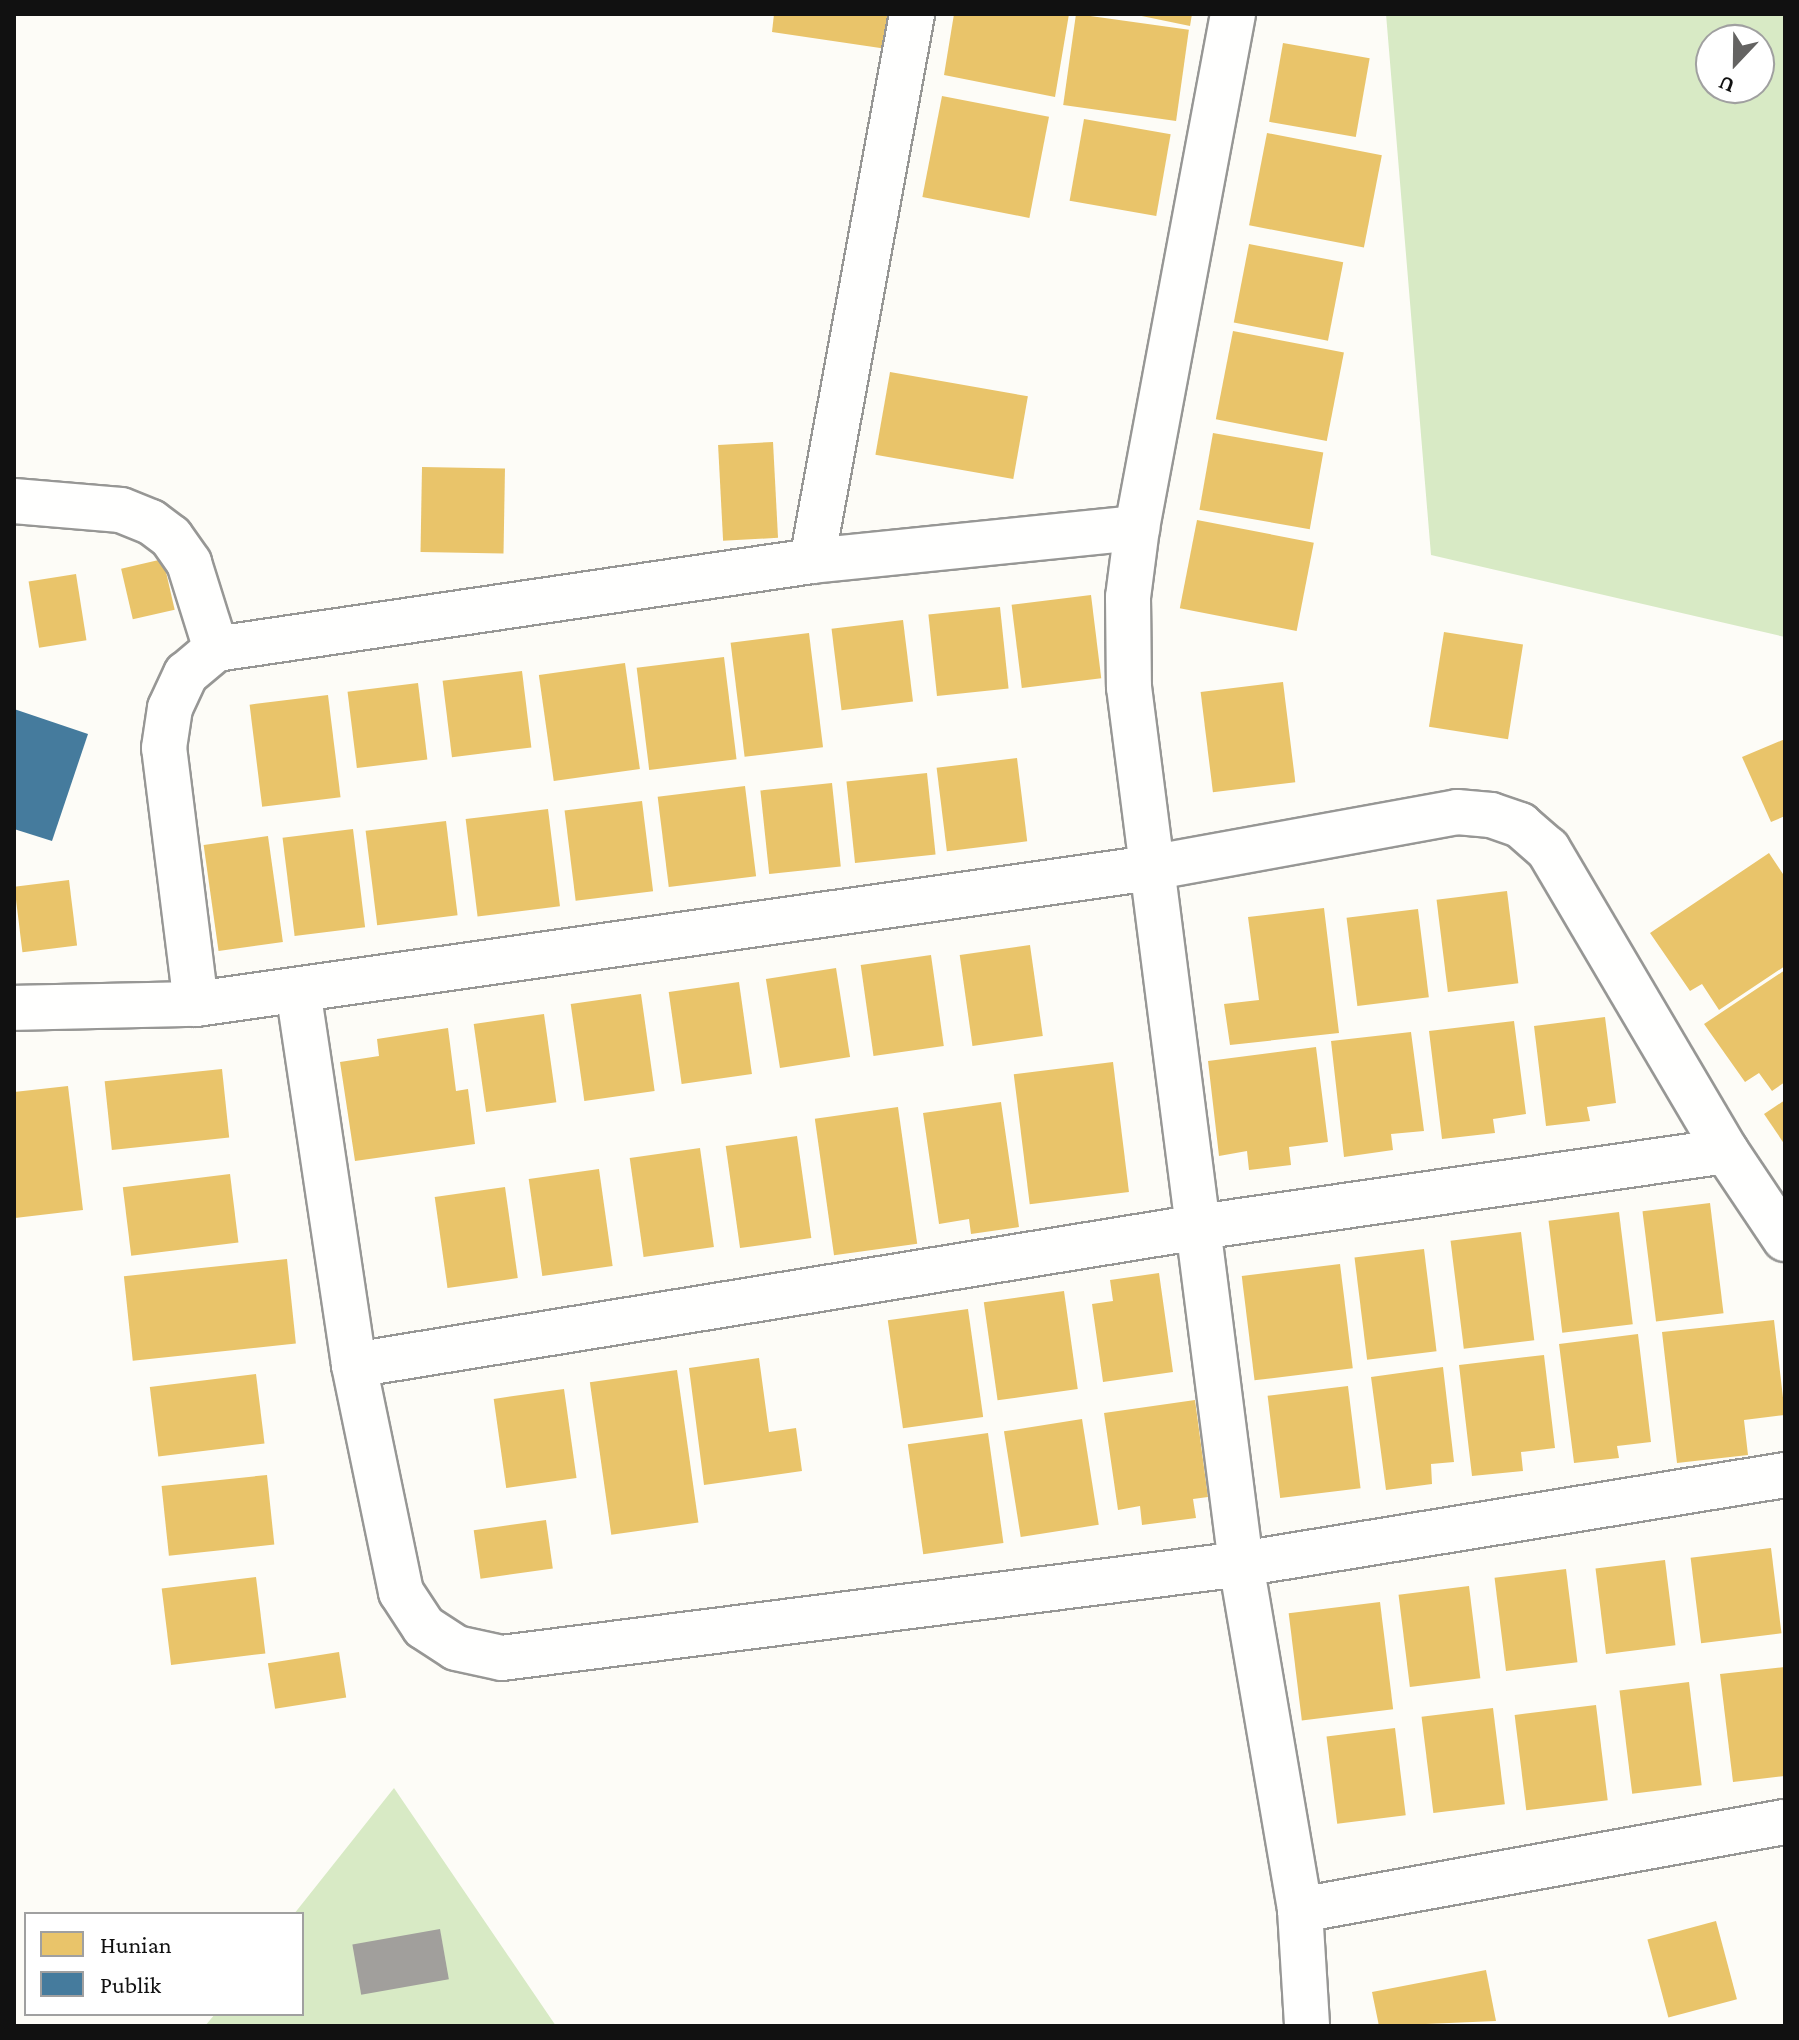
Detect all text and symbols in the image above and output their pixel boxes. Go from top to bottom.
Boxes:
north arrow [1695,24,1775,104]
text: U [1715,70,1738,99]
legend [24,1912,304,2016]
text: Hunian [100,1931,172,1958]
text: Publik [100,1971,161,1998]

